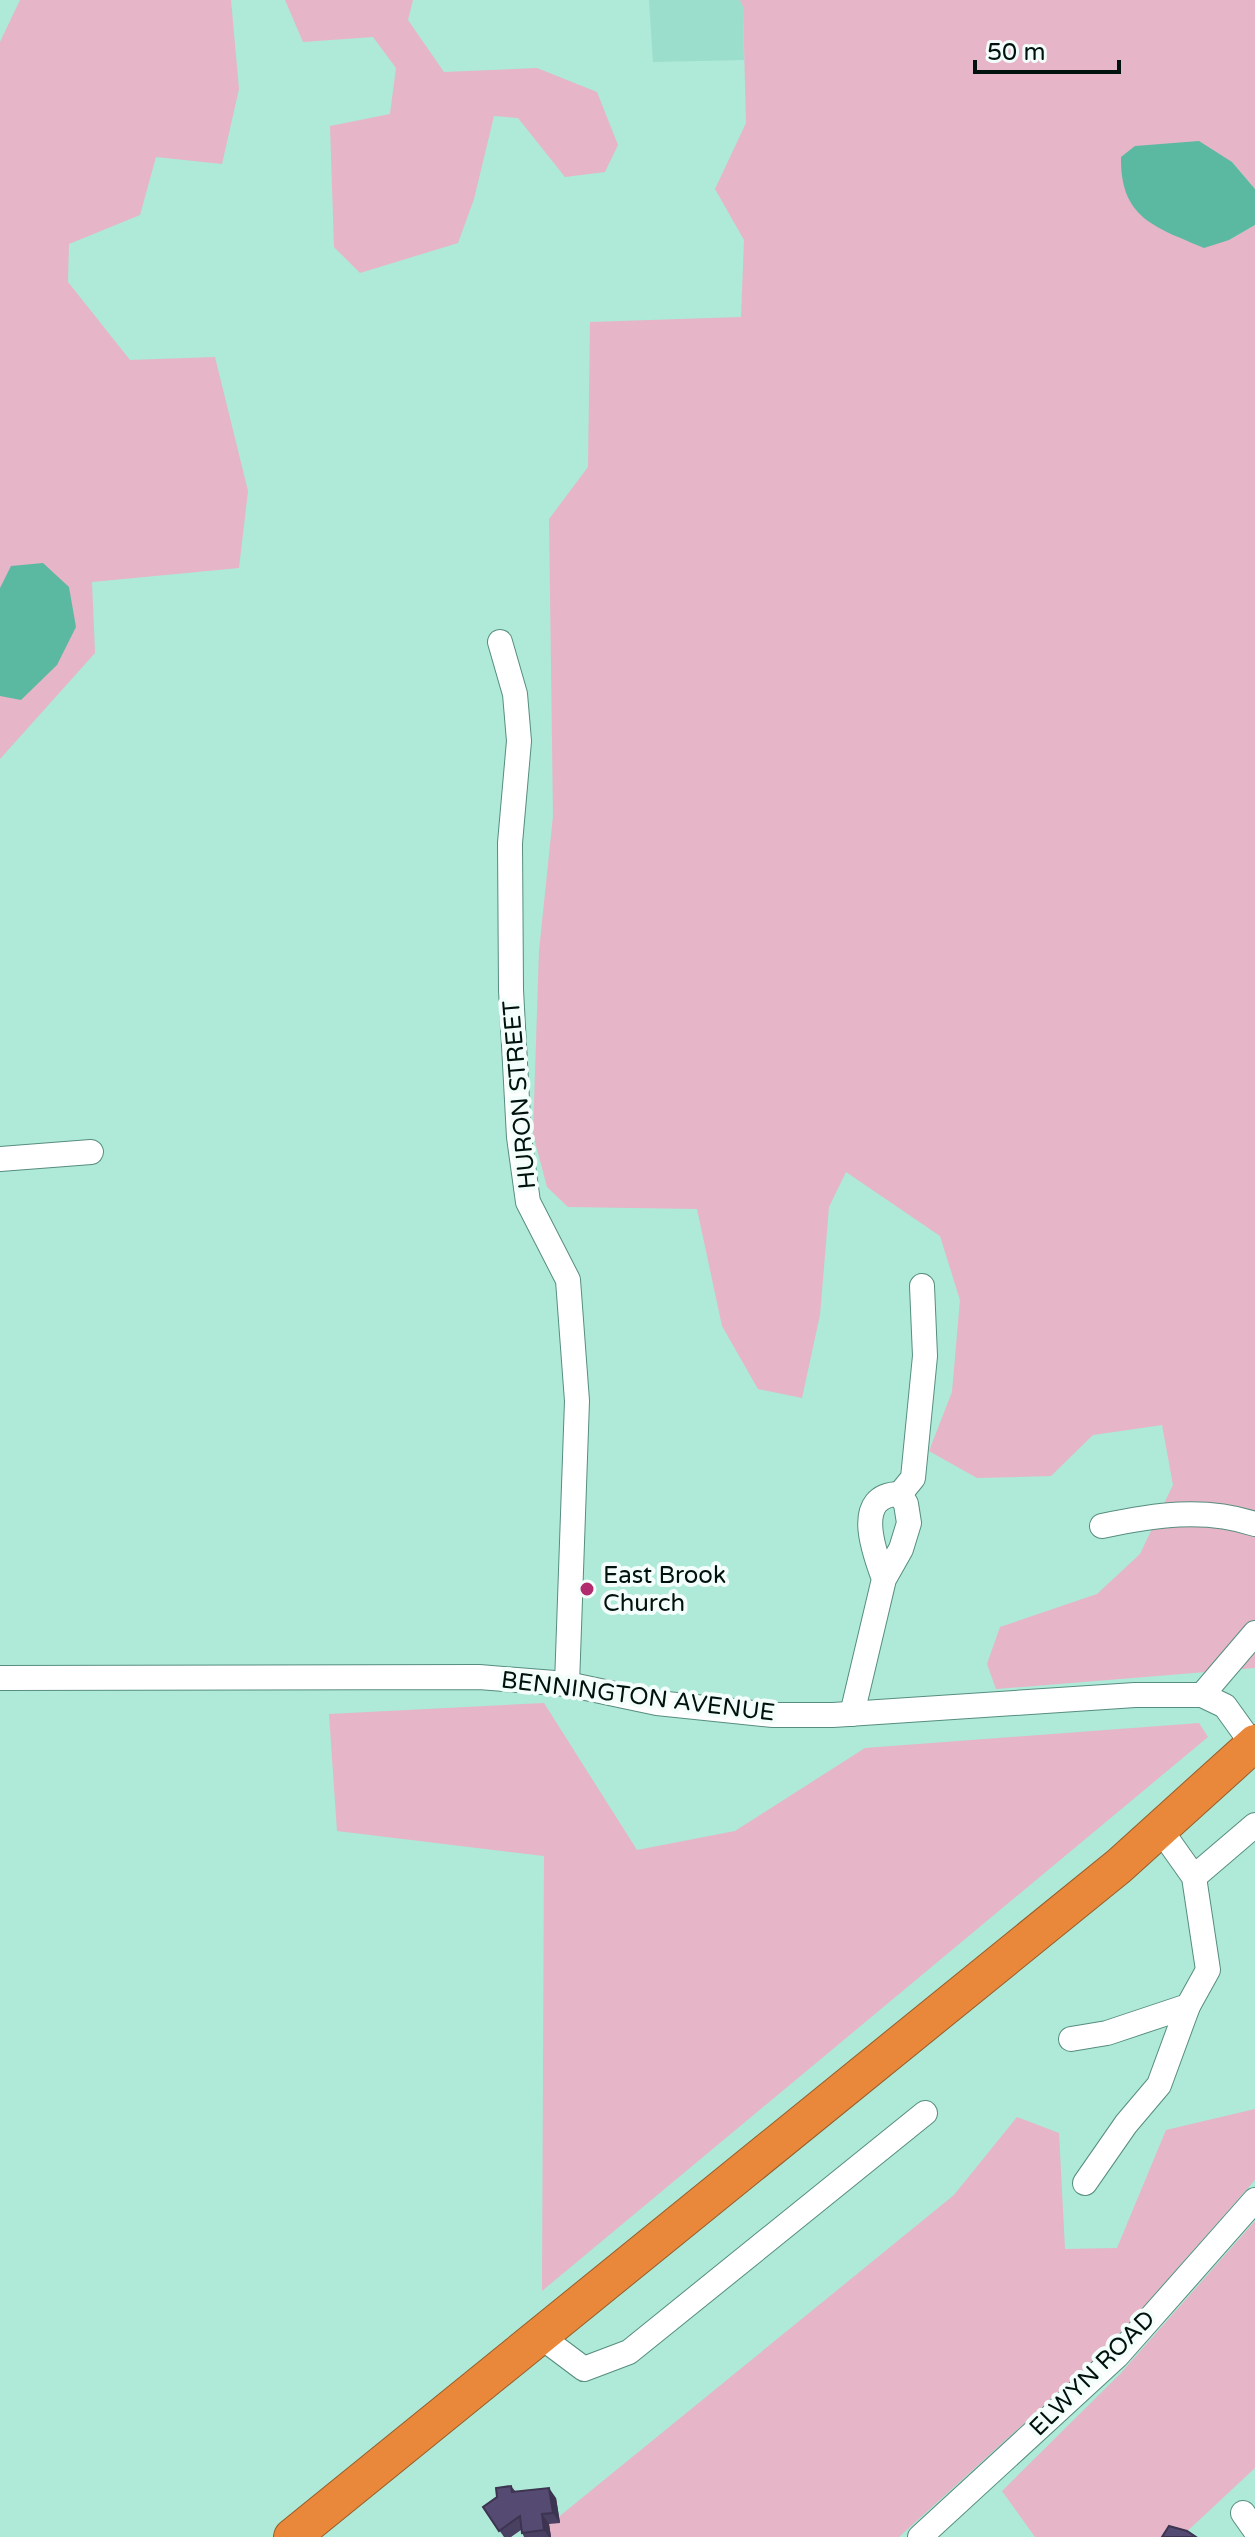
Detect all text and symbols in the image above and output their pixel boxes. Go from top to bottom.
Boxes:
scale bar [975,24,1119,74]
text: 50 m [987,38,1045,67]
street label: HURON STREET [497,999,542,1190]
place label: East Brook Church [603,1561,726,1618]
marker: East Brook Church [578,1580,596,1598]
street label: BENNINGTON AVENUE [499,1665,776,1728]
street label: ELWYN ROAD [1024,2305,1161,2442]

